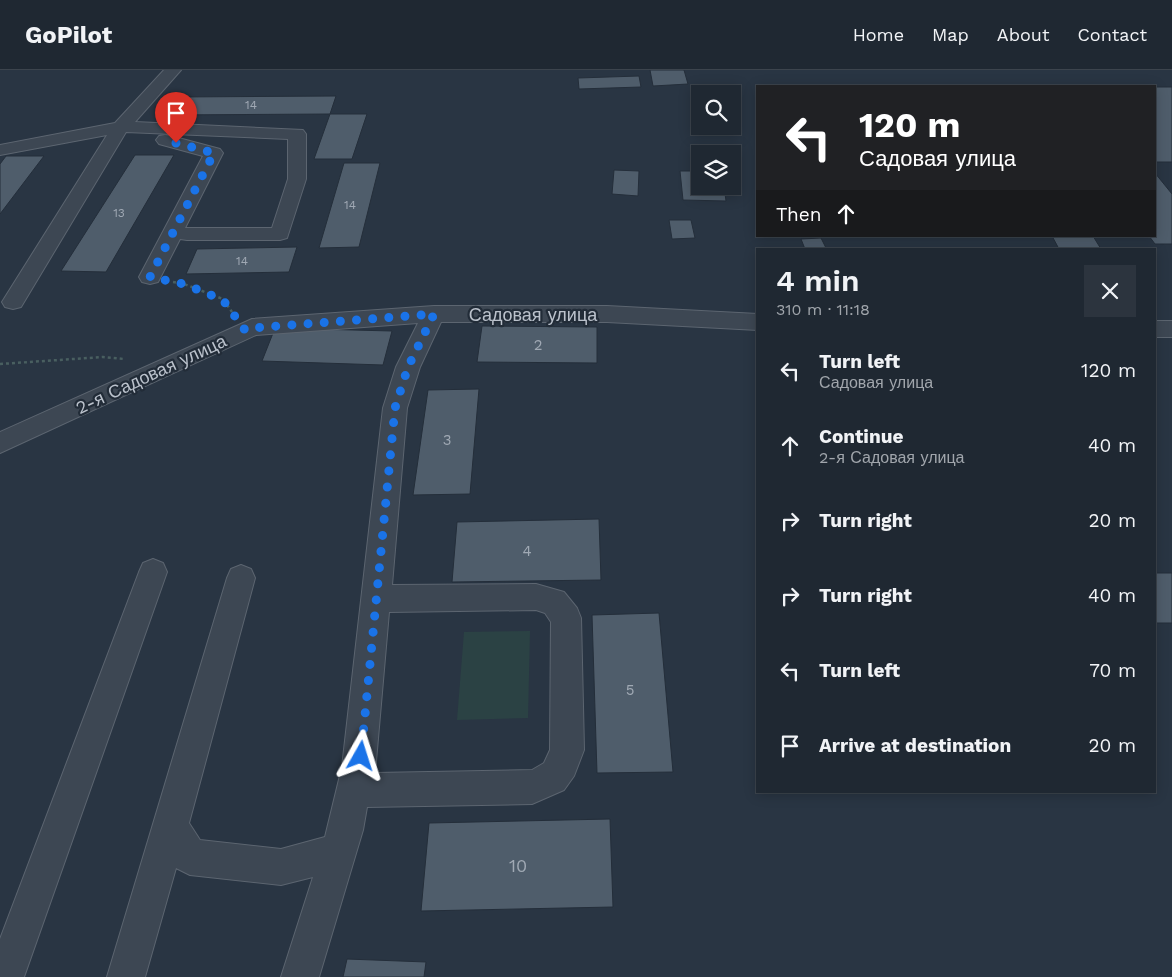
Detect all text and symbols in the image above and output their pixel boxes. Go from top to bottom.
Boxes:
text: GoPilot [25,21,112,49]
text: Home [853,24,904,45]
text: Map [932,24,969,45]
text: About [997,24,1049,45]
text: Contact [1077,24,1147,45]
map controls [691,85,741,195]
button: search [691,85,741,135]
pin [155,92,197,143]
house number: 14 [245,98,257,112]
icon: arrive [162,99,190,127]
text: 120 m [859,104,960,146]
icon: left [776,105,841,170]
button: layers [691,145,741,195]
text: Садовая улица [859,146,1016,171]
house number: 14 [344,198,356,212]
icon: ahead [832,200,860,228]
text: Then [776,203,822,226]
house number: 13 [113,206,125,220]
house number: 14 [236,254,248,268]
text: 4 min [776,263,860,298]
button: close [1084,265,1136,317]
text: 310 m · 11:18 [776,300,870,319]
street label: Садовая улица [469,304,598,325]
street label: 2-я Садовая улица [72,329,230,418]
house number: 2 [534,336,542,354]
text: Turn left [819,350,900,373]
icon: left [776,357,804,385]
text: 120 m [1081,359,1136,382]
text: Садовая улица [819,373,933,392]
text: Continue [819,425,903,448]
house number: 3 [443,431,451,449]
icon: ahead [776,432,804,460]
text: 40 m [1088,434,1136,457]
text: 2-я Садовая улица [819,448,964,467]
icon: right [776,507,804,535]
text: Turn right [819,509,912,532]
text: 20 m [1089,509,1136,532]
house number: 4 [522,542,532,560]
icon: right [776,582,804,610]
text: Turn right [819,584,912,607]
text: 40 m [1088,584,1136,607]
icon: left [776,657,804,685]
text: Turn left [819,659,900,682]
text: 70 m [1089,659,1136,682]
house number: 5 [626,681,634,699]
position arrow [334,729,386,781]
icon: arrive [776,732,804,760]
text: Arrive at destination [819,734,1011,757]
text: 20 m [1089,734,1136,757]
house number: 10 [509,855,527,876]

